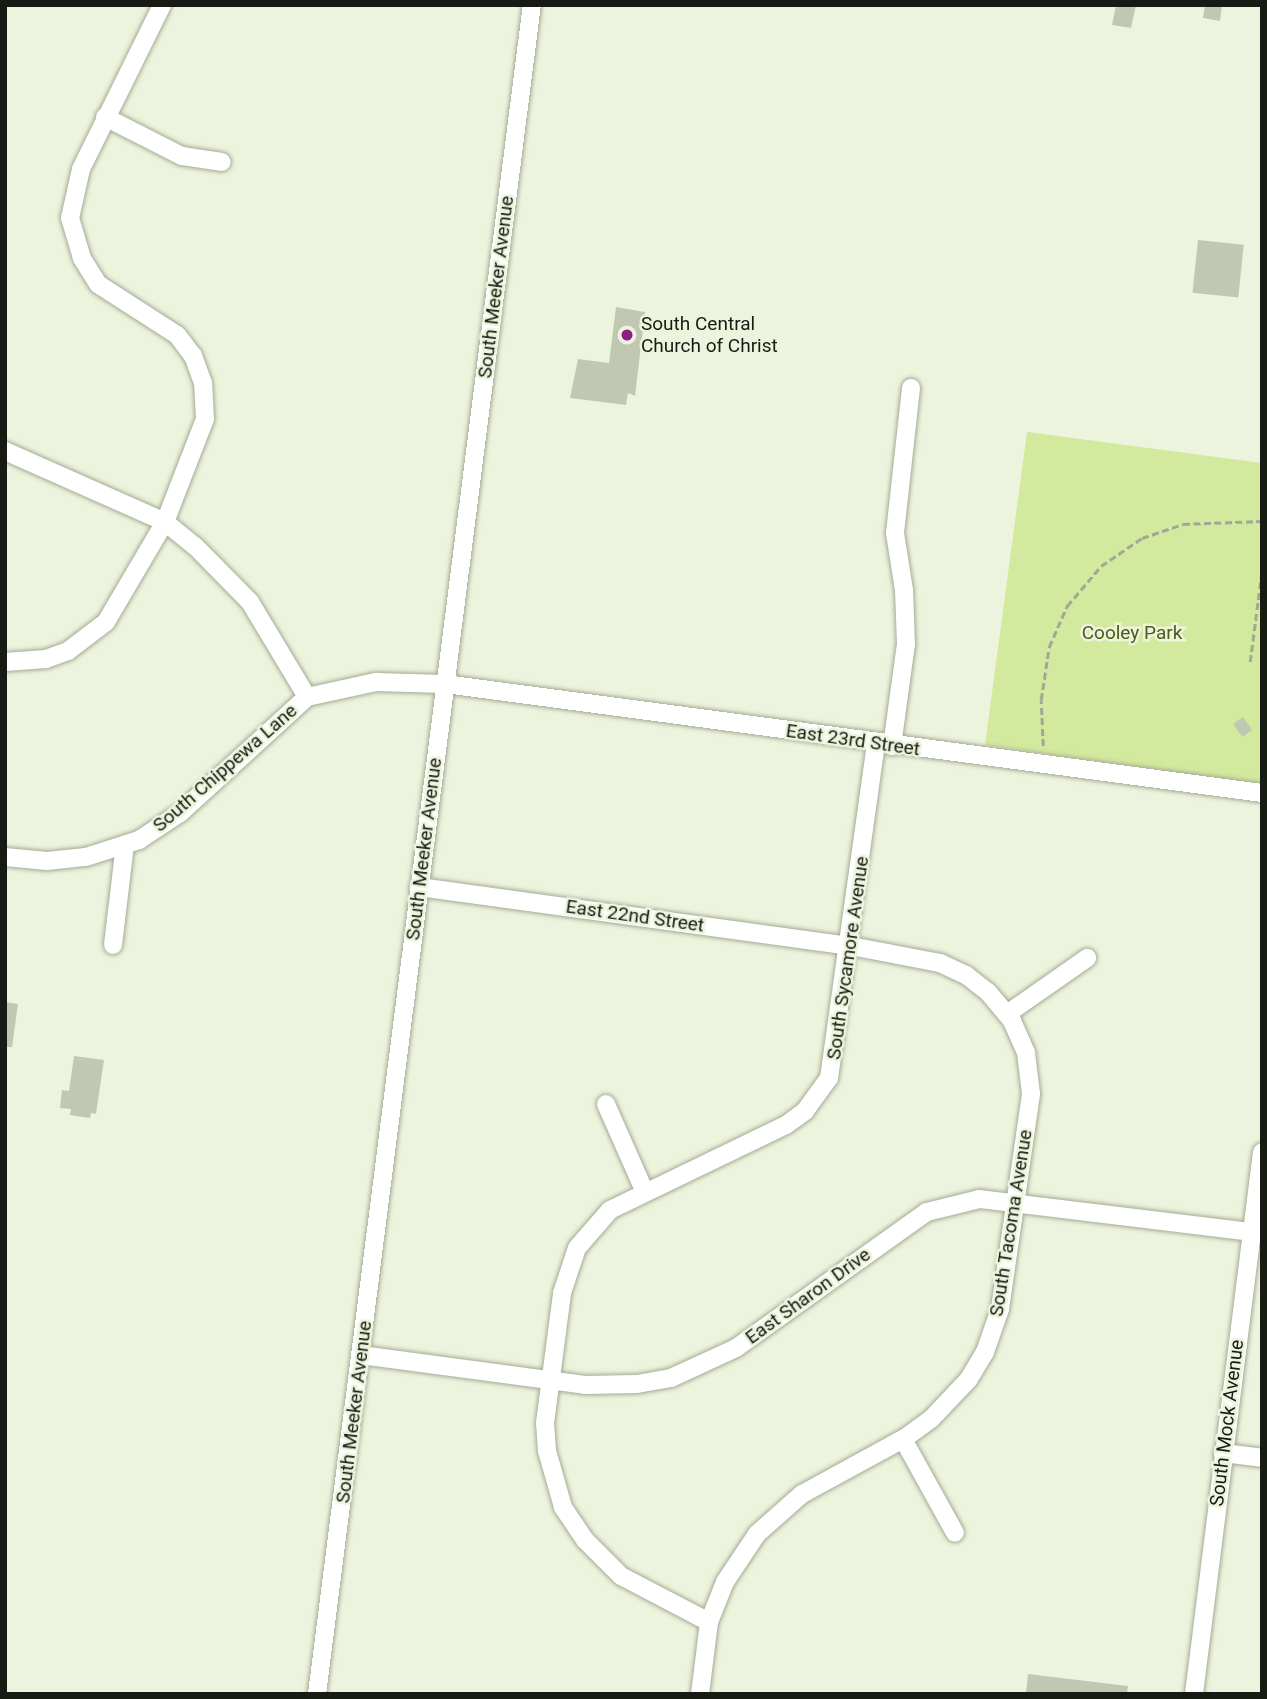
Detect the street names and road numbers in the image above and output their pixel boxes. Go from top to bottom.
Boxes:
street label: South Meeker Avenue [474,195,518,379]
street label: South Chippewa Lane [148,699,302,837]
street label: East 23rd Street [785,719,921,761]
street label: South Meeker Avenue [402,757,446,941]
street label: South Sycamore Avenue [822,855,874,1061]
street label: East 22nd Street [564,895,706,937]
street label: South Tacoma Avenue [985,1128,1037,1318]
street label: East Sharon Drive [741,1243,875,1349]
street label: South Meeker Avenue [332,1320,376,1504]
street label: South Mock Avenue [1205,1338,1249,1508]

